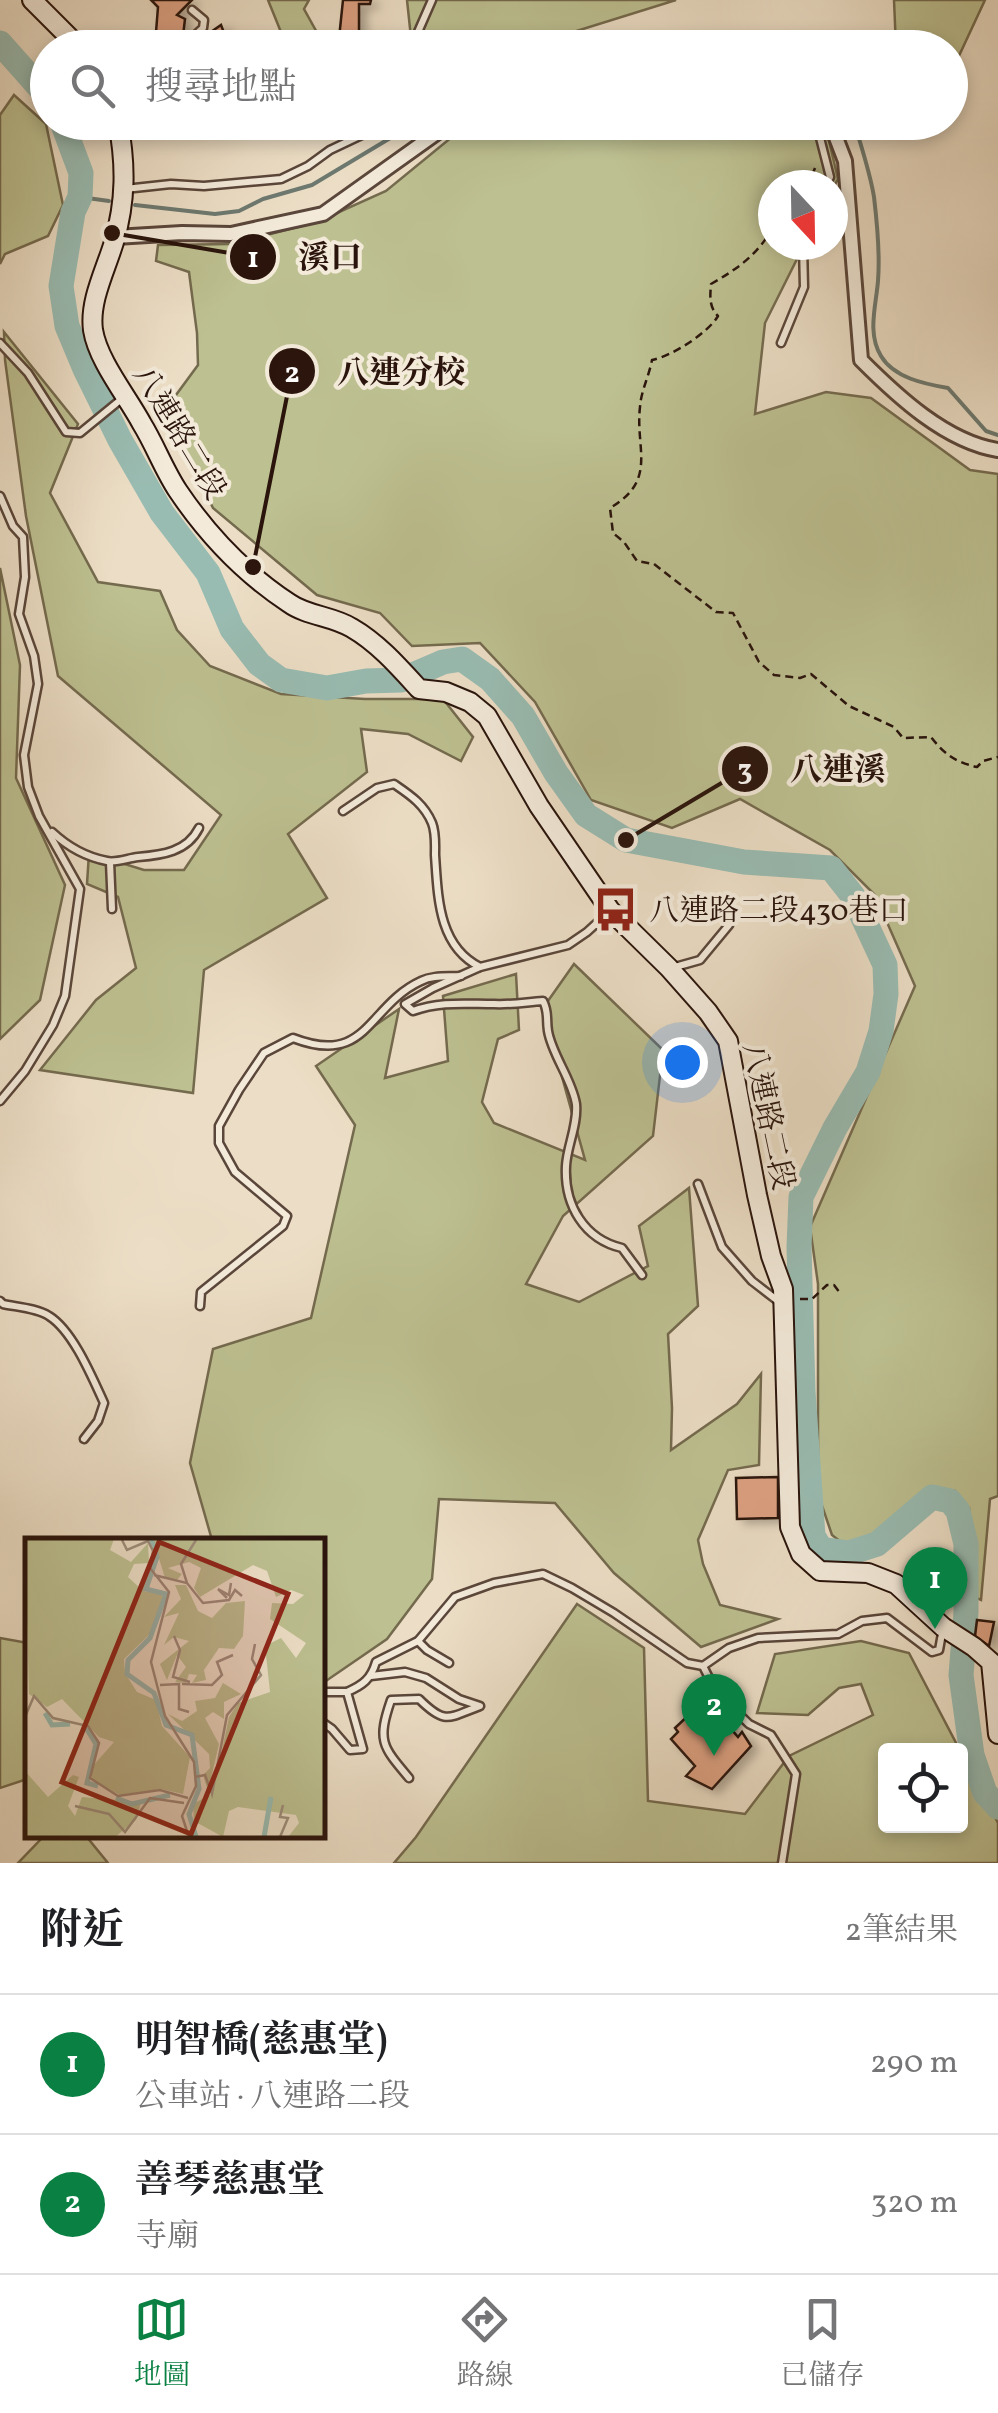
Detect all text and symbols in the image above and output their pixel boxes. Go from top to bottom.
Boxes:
search box [30,30,968,140]
icon: search [65,58,120,113]
text: 搜尋地點 [145,63,297,116]
north arrow [758,170,848,260]
callout: 溪口 [228,226,382,288]
text: 1 [247,238,259,280]
text: 溪口 [298,238,362,282]
callout: 八連分校 [267,340,485,402]
text: 2 [284,353,300,395]
text: 八連分校 [337,353,465,397]
street label: 八連路二段 [122,358,235,508]
callout: 八連溪 [720,738,906,800]
text: 3 [737,750,753,792]
text: 八連溪 [790,750,886,794]
bus stop icon: 八連路二段430巷口 [592,886,640,934]
place label: 八連路二段430巷口 [649,891,909,933]
your location [657,1037,708,1088]
street label: 八連路二段 [731,1039,803,1194]
inset map [25,1538,325,1838]
pin: 1 [902,1546,968,1629]
pin: 2 [682,1674,746,1756]
map controls [878,1743,968,1833]
button: locate [878,1743,968,1833]
text: 附近 [40,1903,124,1962]
text: 2筆結果 [845,1910,958,1954]
text: 明智橋(慈惠堂) [135,2016,388,2069]
text: 1 [66,2042,79,2086]
text: 290 m [870,2042,958,2086]
text: 公車站 · 八連路二段 [135,2076,410,2120]
text: 善琴慈惠堂 [135,2156,325,2209]
text: 2 [64,2182,81,2226]
text: 320 m [871,2182,958,2226]
text: 寺廟 [135,2216,199,2260]
tab: 地圖 [134,2292,190,2396]
tab: 路線 [457,2292,513,2396]
tab: 已儲存 [780,2292,864,2396]

